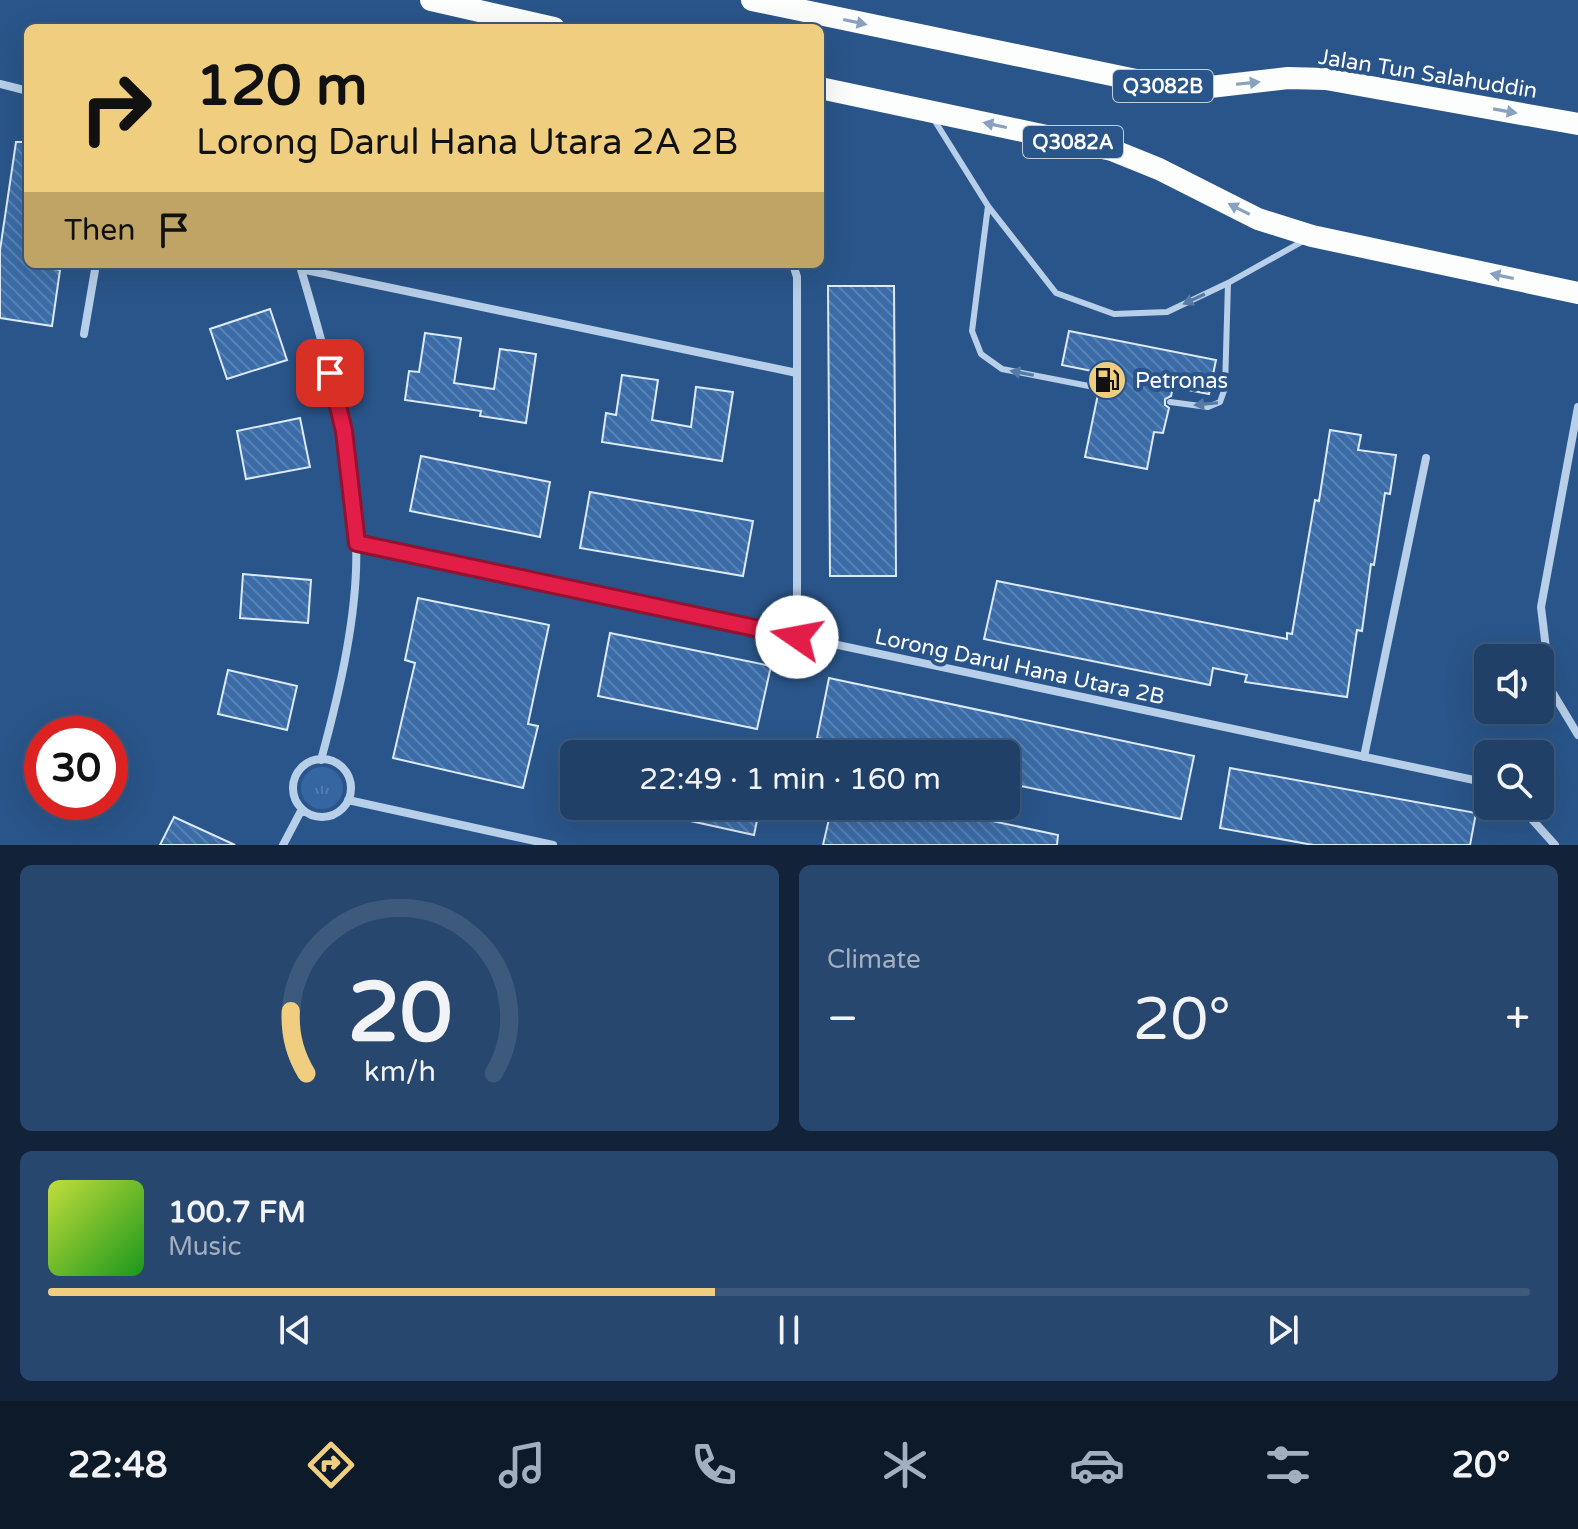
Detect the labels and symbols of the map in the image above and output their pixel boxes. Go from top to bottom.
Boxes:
one-way arrow [843,16,868,29]
street label: Jalan Tun Salahuddin [1317,44,1539,104]
road number: Q3082B [1113,70,1213,102]
one-way arrow [1236,76,1261,89]
one-way arrow [1493,105,1518,117]
one-way arrow [982,119,1007,131]
road number: Q3082A [1023,126,1123,158]
one-way arrow [1227,203,1250,216]
one-way arrow [1489,270,1514,282]
one-way arrow [1182,292,1206,306]
pin [296,339,364,407]
fuel station icon: Petronas [1086,359,1128,401]
one-way arrow [1010,367,1035,379]
place label: Petronas [1135,368,1228,394]
one-way arrow [1194,397,1219,410]
position arrow [755,595,839,679]
street label: Lorong Darul Hana Utara 2B [873,624,1167,710]
speed limit sign: 30 [24,716,128,820]

